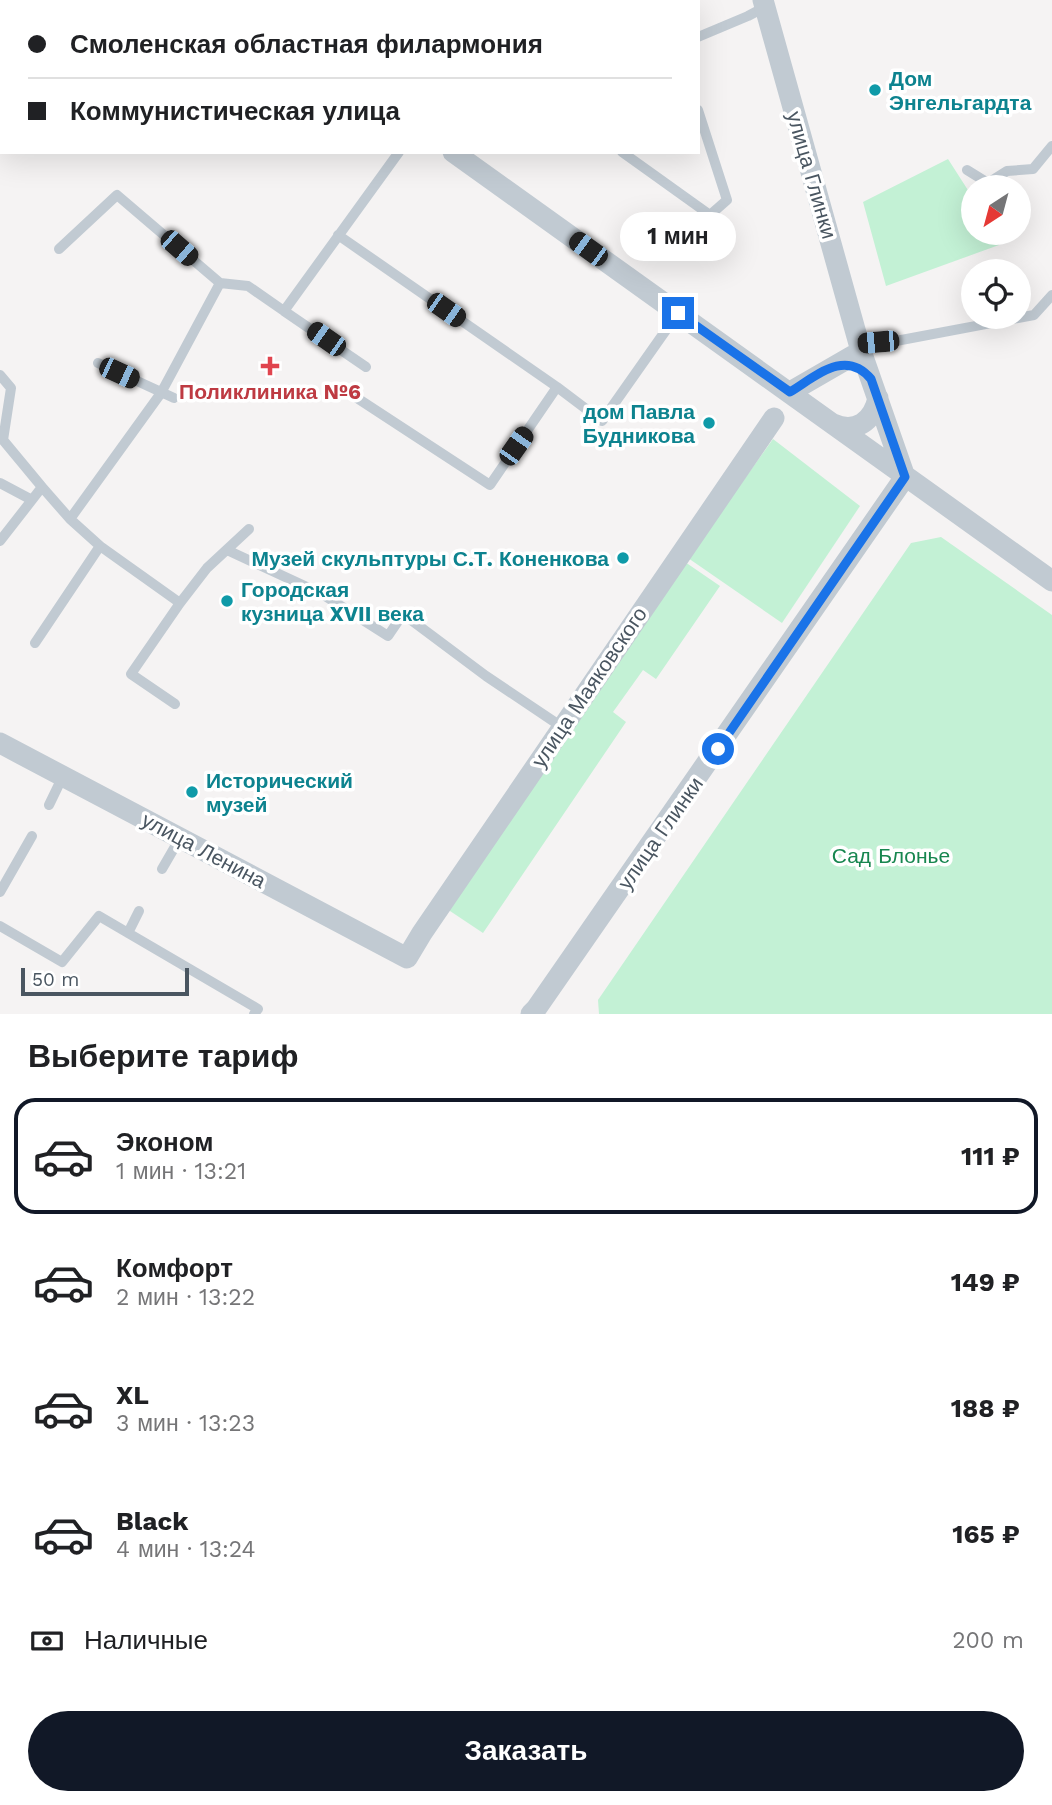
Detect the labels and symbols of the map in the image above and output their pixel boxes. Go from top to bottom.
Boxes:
place label: Дом Энгельгардта [889,66,1032,115]
marker: Дом Энгельгардта [867,82,883,98]
street label: улица Глинки [782,108,842,242]
north arrow [961,175,1031,245]
callout: 1 мин [620,212,736,260]
car [157,226,202,270]
car [565,228,612,270]
car [423,289,470,331]
route end [662,297,694,329]
car [303,318,350,360]
car [857,330,900,354]
car [96,355,143,391]
marker: Поликлиника №6 [260,356,280,376]
place label: Поликлиника №6 [179,379,361,404]
place label: дом Павла Будникова [583,399,695,448]
marker: дом Павла Будникова [701,415,717,431]
car [496,423,537,469]
place label: Музей скульптуры С.Т. Коненкова [252,546,609,571]
marker: Музей скульптуры С.Т. Коненкова [615,550,631,566]
place label: Городская кузница XVII века [241,577,424,626]
marker: Городская кузница XVII века [219,593,235,609]
street label: улица Маяковского [526,602,652,772]
route start [702,733,734,765]
place label: Исторический музей [206,768,353,817]
street label: улица Глинки [612,772,708,894]
marker: Исторический музей [184,784,200,800]
street label: улица Ленина [138,807,271,893]
park label: Сад Блонье [832,843,950,868]
scale bar [21,965,189,997]

